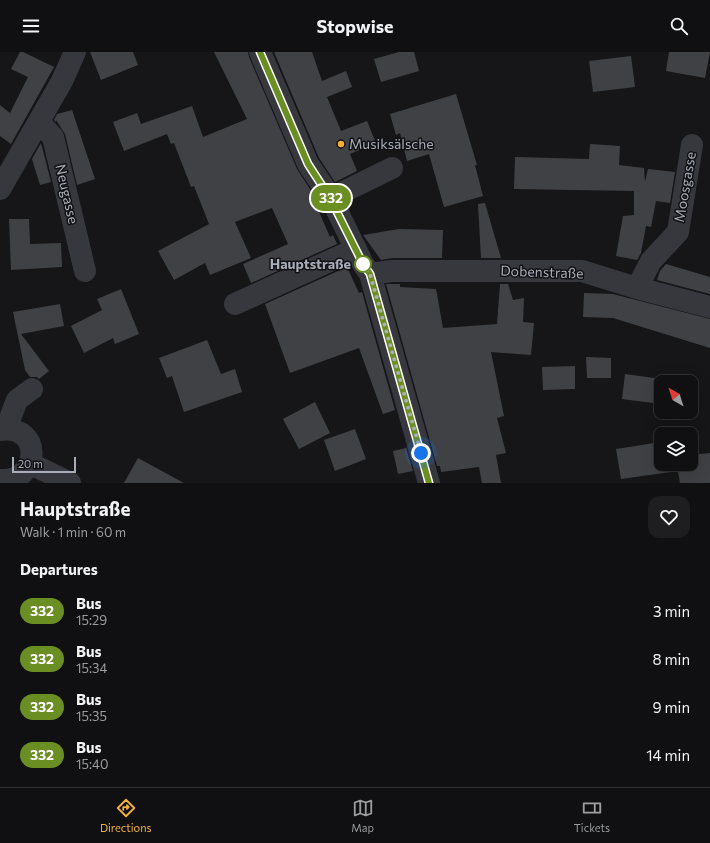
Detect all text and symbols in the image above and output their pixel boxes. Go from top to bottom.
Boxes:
icon: menu [20,15,42,37]
text: Stopwise [316,15,394,37]
icon: search [668,15,690,37]
place label: Musiksälsche [349,135,434,152]
marker: Musiksälsche [336,139,346,149]
street label: Moosgasse [670,150,699,223]
street label: Neugasse [52,162,83,225]
line badge: 332 [308,185,354,211]
text: 332 [319,189,343,206]
place label: Hauptstraße [270,255,351,272]
marker: Hauptstraße [354,255,372,273]
street label: Dobenstraße [500,262,584,281]
north arrow [654,375,698,419]
map controls [654,375,698,471]
button: layers [654,427,698,471]
your location [411,443,431,463]
scale bar [12,455,76,474]
text: 20 m [18,457,43,470]
button: heart [648,496,690,538]
text: Hauptstraße [20,497,130,520]
text: Walk · 1 min · 60 m [20,524,126,540]
text: Departures [20,560,98,578]
text: Bus [76,594,101,612]
text: 332 [30,602,54,619]
text: 3 min [653,602,690,620]
text: 15:29 [76,612,107,628]
text: Bus [76,642,101,660]
text: 332 [30,650,54,667]
text: 8 min [652,650,690,668]
text: 15:34 [76,660,107,676]
text: Bus [76,690,101,708]
text: 332 [30,698,54,715]
text: 9 min [652,698,690,716]
text: 15:35 [76,708,107,724]
text: Bus [76,738,101,756]
text: 332 [30,746,54,763]
text: 14 min [646,746,690,764]
text: 15:40 [76,756,108,772]
tab: Directions [100,797,152,834]
tab: Map [351,797,374,834]
tab: Tickets [574,797,610,834]

